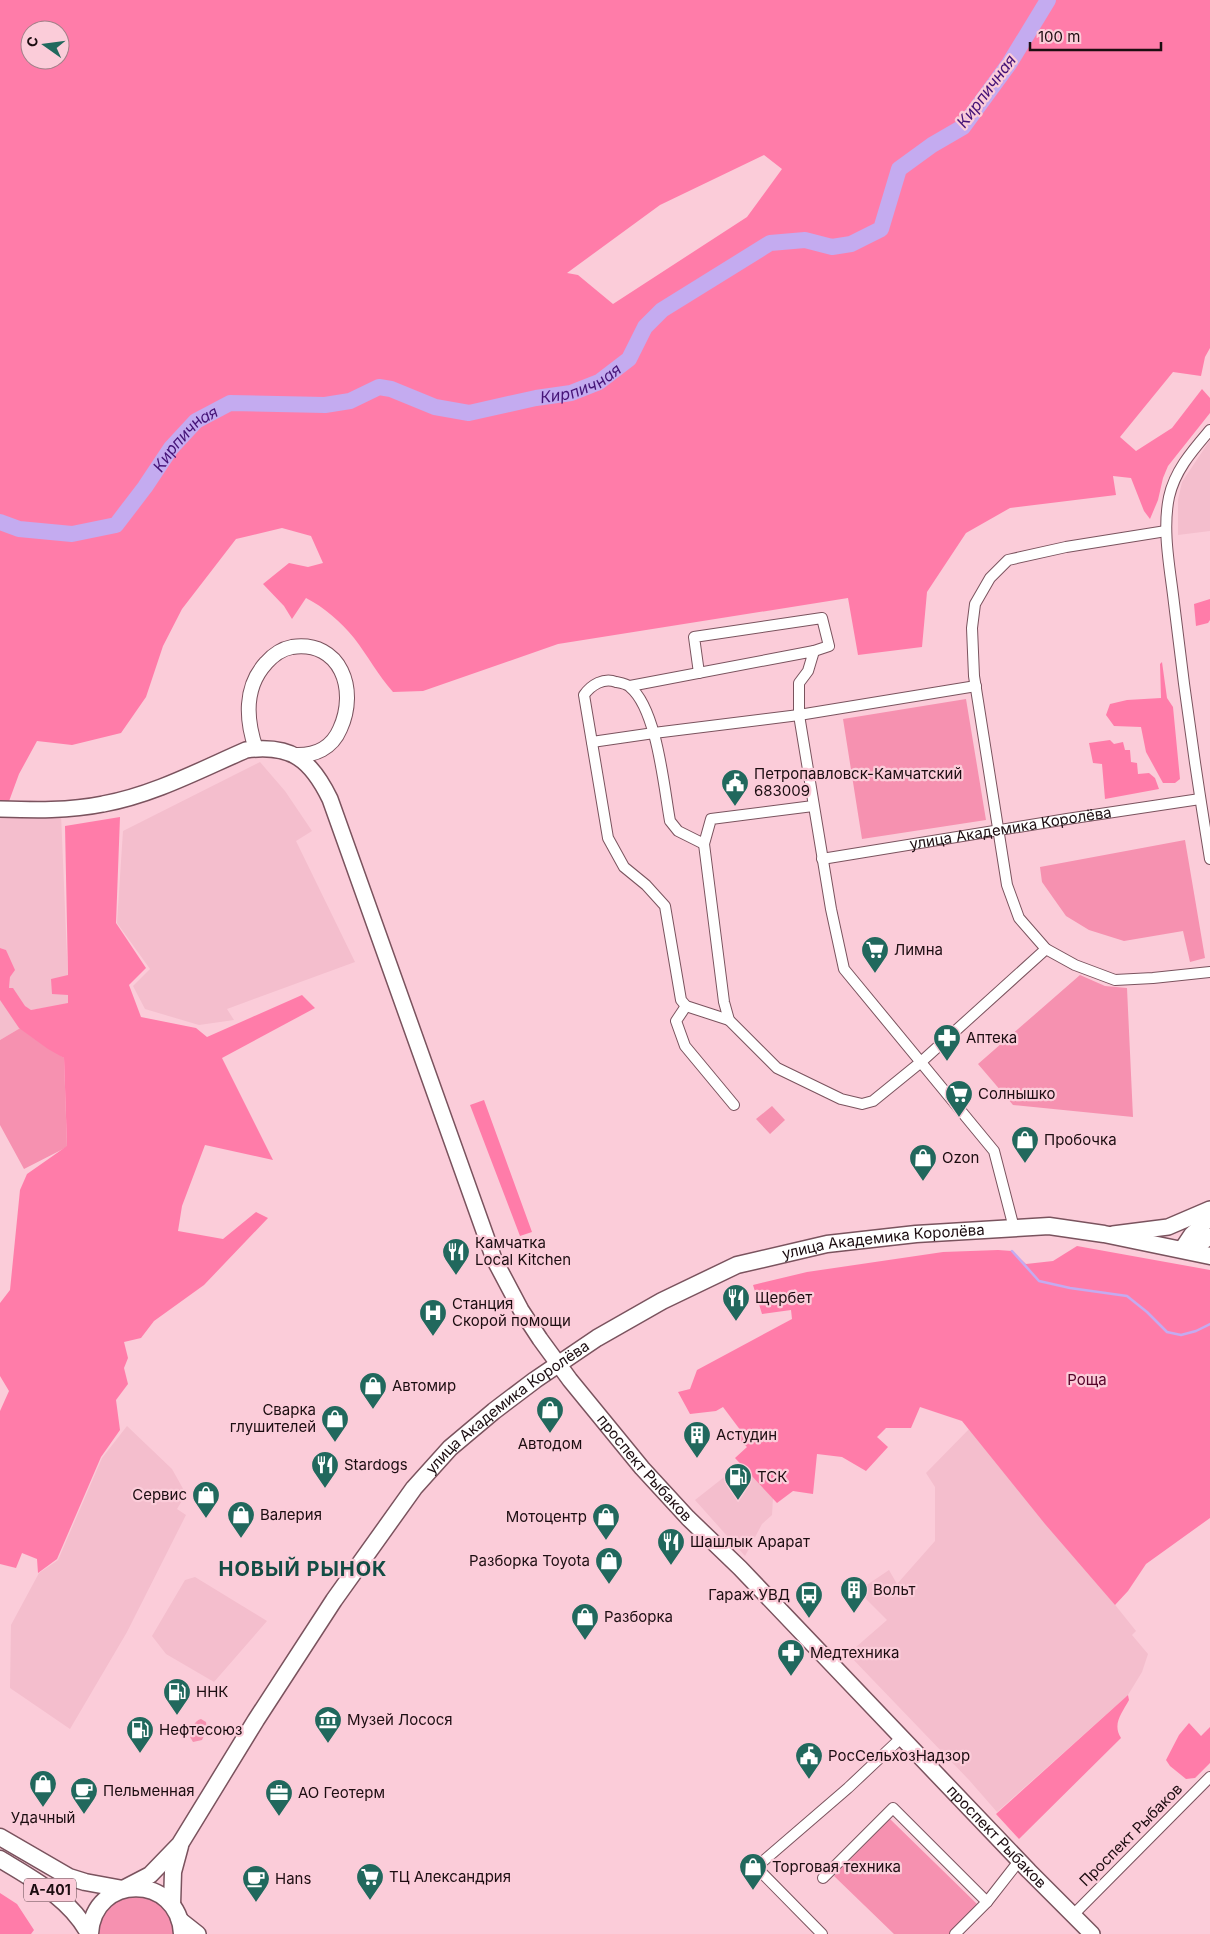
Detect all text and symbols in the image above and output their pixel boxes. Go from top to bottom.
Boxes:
north arrow [20,20,70,70]
scale bar [1030,20,1161,52]
text: 100 m [1038,27,1080,46]
text: С [22,35,41,49]
water label: Кирпичная [952,50,1020,131]
water label: Кирпичная [539,359,625,407]
water label: Кирпичная [148,401,221,475]
place label: Петропавловск-Камчатский 683009 [754,764,962,800]
public building icon: Петропавловск-Камчатский 683009 [720,768,750,807]
street label: улица Академика Королёва [908,802,1113,854]
supermarket icon: Лимна [860,935,890,974]
place label: Лимна [894,940,943,959]
pharmacy icon: Аптека [932,1023,962,1062]
place label: Аптека [966,1028,1017,1047]
supermarket icon: Солнышко [944,1079,974,1118]
place label: Солнышко [978,1084,1056,1103]
shop icon: Пробочка [1010,1125,1040,1164]
place label: Пробочка [1044,1130,1117,1149]
shop icon: Ozon [908,1143,938,1182]
place label: Ozon [942,1148,979,1167]
street label: улица Академика Королёва [780,1220,985,1263]
place label: Камчатка Local Kitchen [475,1233,571,1269]
restaurant icon: Камчатка Local Kitchen [441,1237,471,1276]
restaurant icon: Щербет [721,1283,751,1322]
place label: Щербет [755,1288,812,1307]
place label: Станция Скорой помощи [452,1294,571,1330]
hospital icon: Станция Скорой помощи [418,1298,448,1337]
street label: улица Академика Королёва [421,1336,593,1478]
park label: Роща [1067,1370,1107,1389]
shop icon: Автомир [358,1371,388,1410]
place label: Автомир [392,1376,456,1395]
shop icon: Автодом [535,1395,565,1434]
place label: Сварка глушителей [230,1400,316,1436]
shop icon: Сварка глушителей [320,1404,350,1443]
street label: проспект Рыбаков [593,1410,696,1525]
building icon: Астудин [682,1420,712,1459]
place label: Астудин [716,1425,777,1444]
place label: Автодом [518,1434,582,1453]
restaurant icon: Stardogs [310,1450,340,1489]
place label: Stardogs [344,1455,408,1474]
fuel station icon: ТСК [723,1462,753,1501]
place label: ТСК [757,1467,787,1486]
shop icon: Сервис [191,1480,221,1519]
place label: Сервис [132,1485,187,1504]
shop icon: Валерия [226,1500,256,1539]
shop icon: Мотоцентр [591,1502,621,1541]
place label: Валерия [260,1505,322,1524]
place label: Мотоцентр [506,1507,587,1526]
restaurant icon: Шашлык Арарат [656,1527,686,1566]
place label: Шашлык Арарат [690,1532,810,1551]
shop icon: Разборка Toyota [594,1546,624,1585]
place label: Разборка Toyota [469,1551,590,1570]
district label: НОВЫЙ РЫНОК [219,1556,388,1581]
building icon: Вольт [839,1575,869,1614]
bus stop icon: Гараж УВД [794,1580,824,1619]
place label: Вольт [873,1580,916,1599]
place label: Гараж УВД [708,1585,790,1604]
shop icon: Разборка [570,1602,600,1641]
place label: Разборка [604,1607,673,1626]
pharmacy icon: Медтехника [776,1638,806,1677]
place label: Медтехника [810,1643,899,1662]
fuel station icon: ННК [162,1677,192,1716]
place label: ННК [196,1682,228,1701]
museum icon: Музей Лосося [313,1705,343,1744]
place label: Музей Лосося [347,1710,453,1729]
fuel station icon: Нефтесоюз [125,1715,155,1754]
place label: Нефтесоюз [159,1720,242,1739]
public building icon: РосСельхозНадзор [794,1741,824,1780]
place label: РосСельхозНадзор [828,1746,970,1765]
shop icon: Удачный [28,1769,58,1808]
cafe icon: Пельменная [69,1776,99,1815]
office icon: АО Геотерм [264,1778,294,1817]
street label: Проспект Рыбаков [1075,1779,1186,1890]
place label: Пельменная [103,1781,195,1800]
street label: проспект Рыбаков [943,1781,1051,1892]
place label: АО Геотерм [298,1783,385,1802]
place label: Удачный [11,1808,75,1827]
shop icon: Торговая техника [738,1852,768,1891]
place label: Торговая техника [772,1857,901,1876]
supermarket icon: ТЦ Александрия [355,1862,385,1901]
cafe icon: Hans [241,1864,271,1903]
place label: ТЦ Александрия [389,1867,511,1886]
place label: Hans [275,1869,311,1888]
road number: А-401 [24,1878,76,1902]

